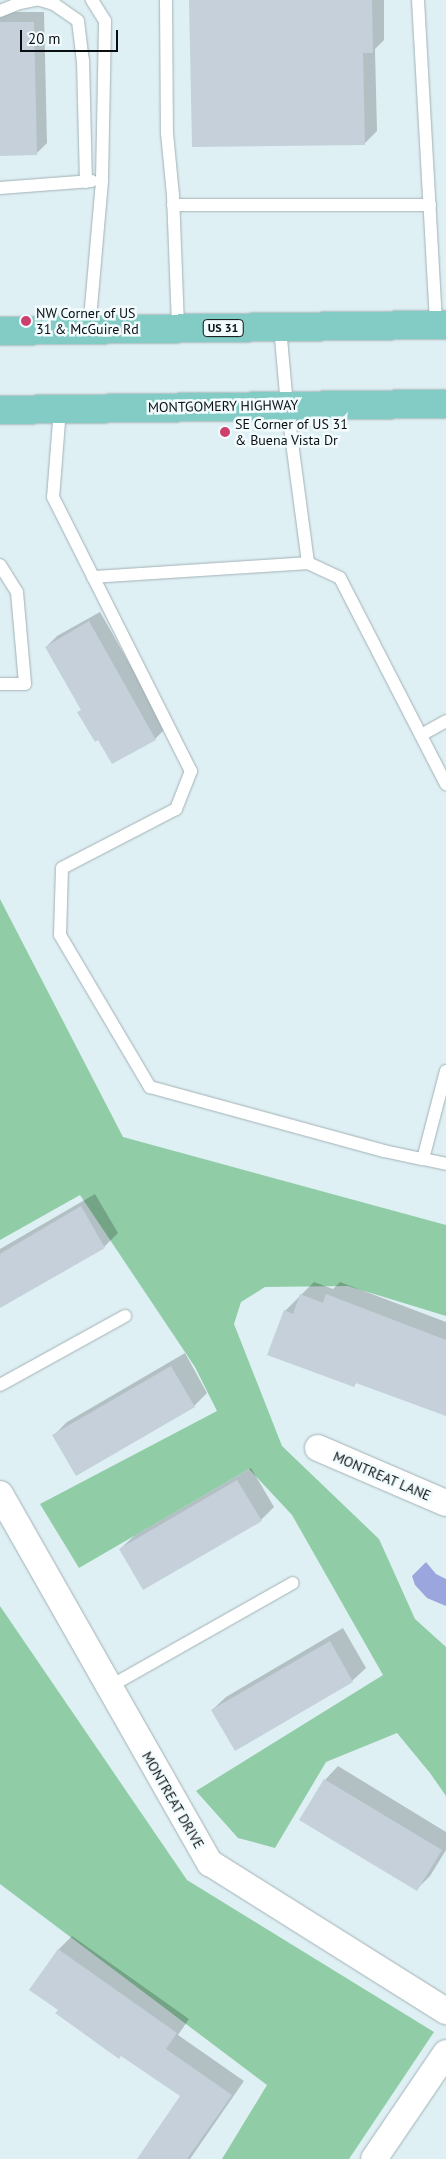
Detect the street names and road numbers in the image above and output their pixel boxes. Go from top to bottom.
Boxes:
road number: US 31 [202,318,244,338]
street label: MONTGOMERY HIGHWAY [148,396,298,416]
street label: MONTREAT LANE [330,1448,434,1504]
street label: MONTREAT DRIVE [138,1748,208,1852]

